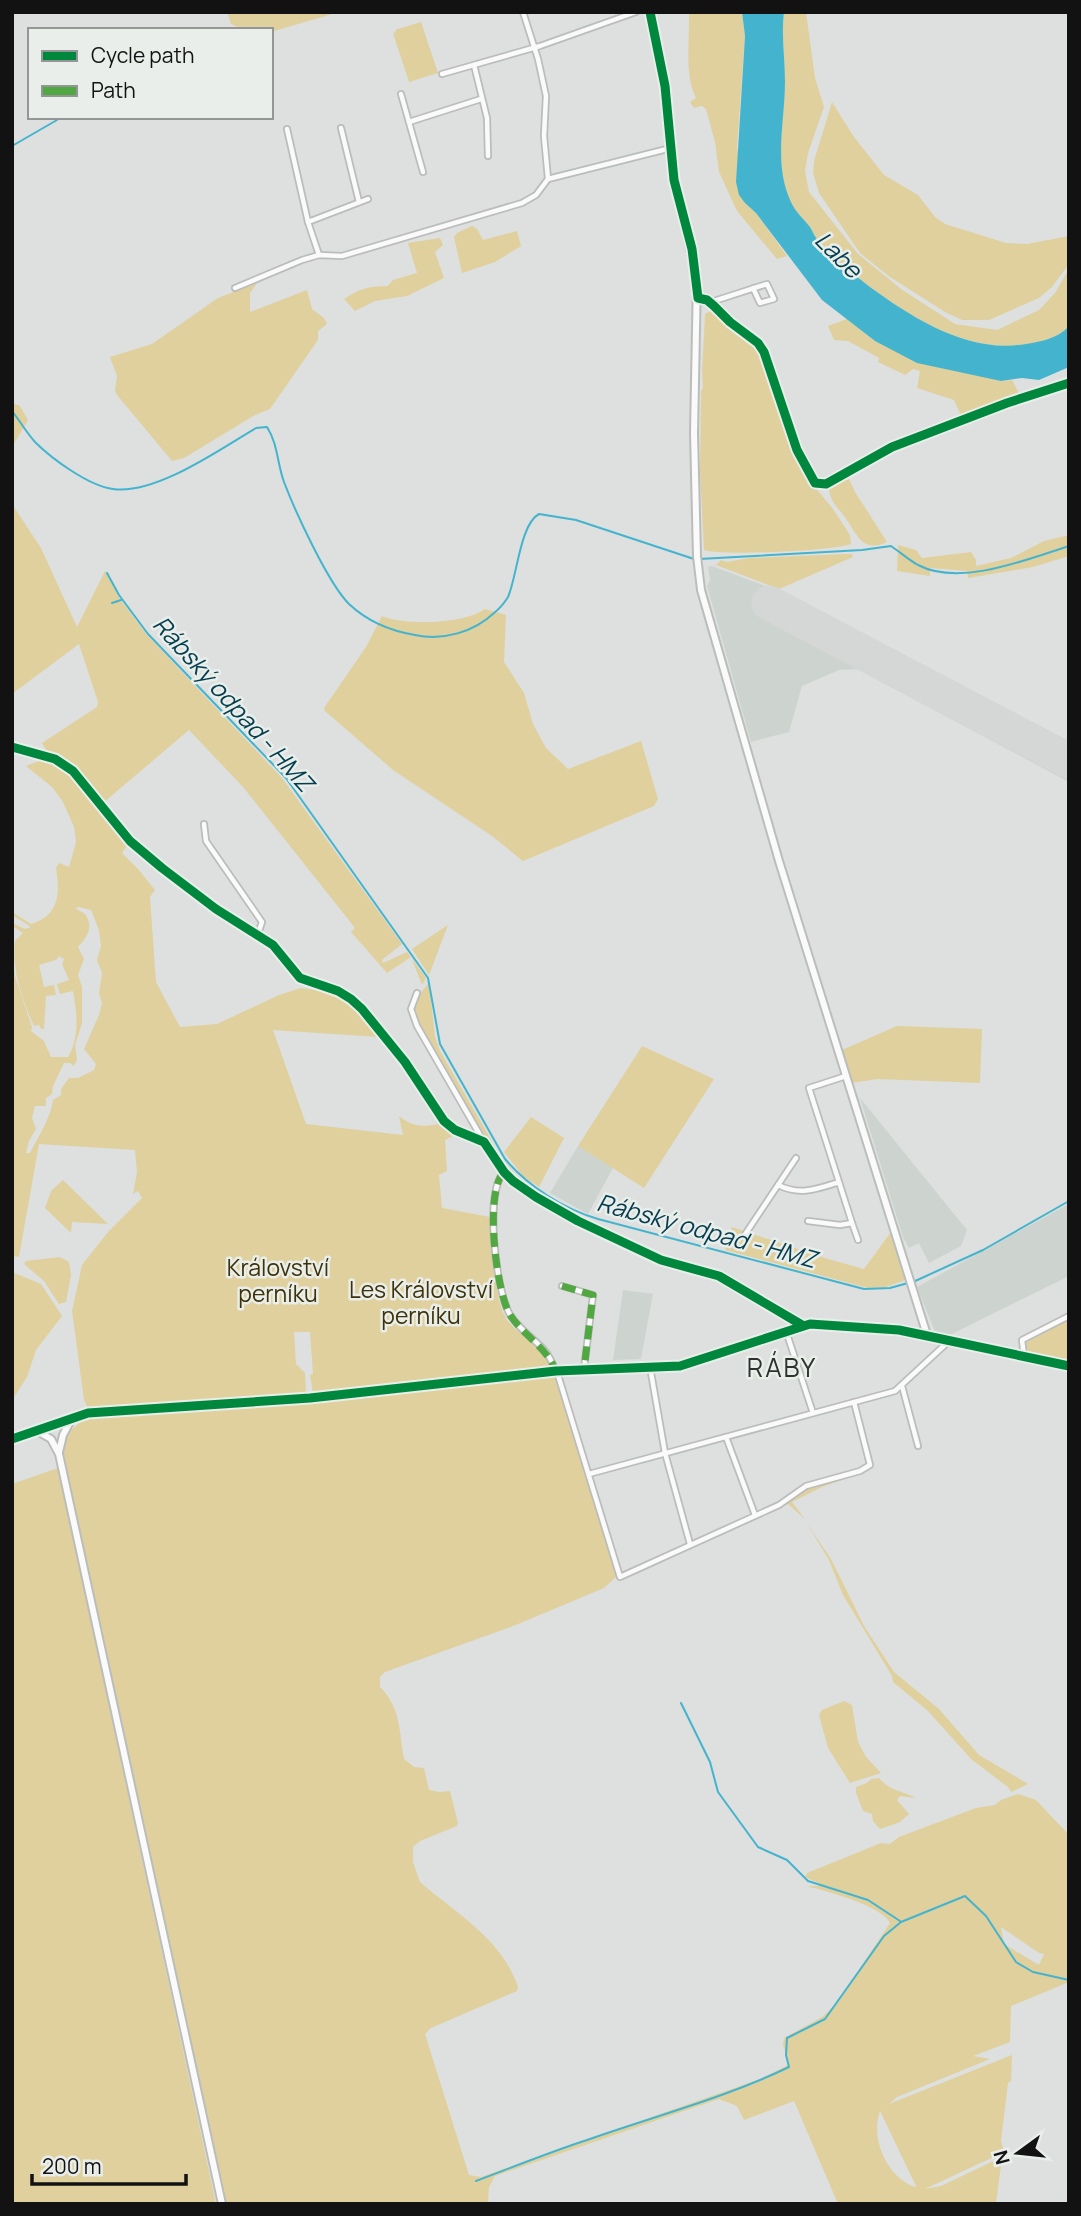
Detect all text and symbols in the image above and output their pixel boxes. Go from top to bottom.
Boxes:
legend [28,28,273,119]
text: Cycle path [91,41,194,69]
text: Path [91,76,136,104]
water label: Labe [808,223,871,286]
water label: Rábský odpad - HMZ [146,608,324,800]
water label: Rábský odpad - HMZ [594,1185,823,1276]
park label: Království perníku [227,1251,329,1309]
park label: Les Království perníku [349,1273,493,1331]
district label: RÁBY [747,1349,817,1385]
north arrow [983,2118,1053,2188]
scale bar [32,2142,186,2186]
text: N [987,2147,1016,2167]
text: 200 m [42,2152,102,2180]

